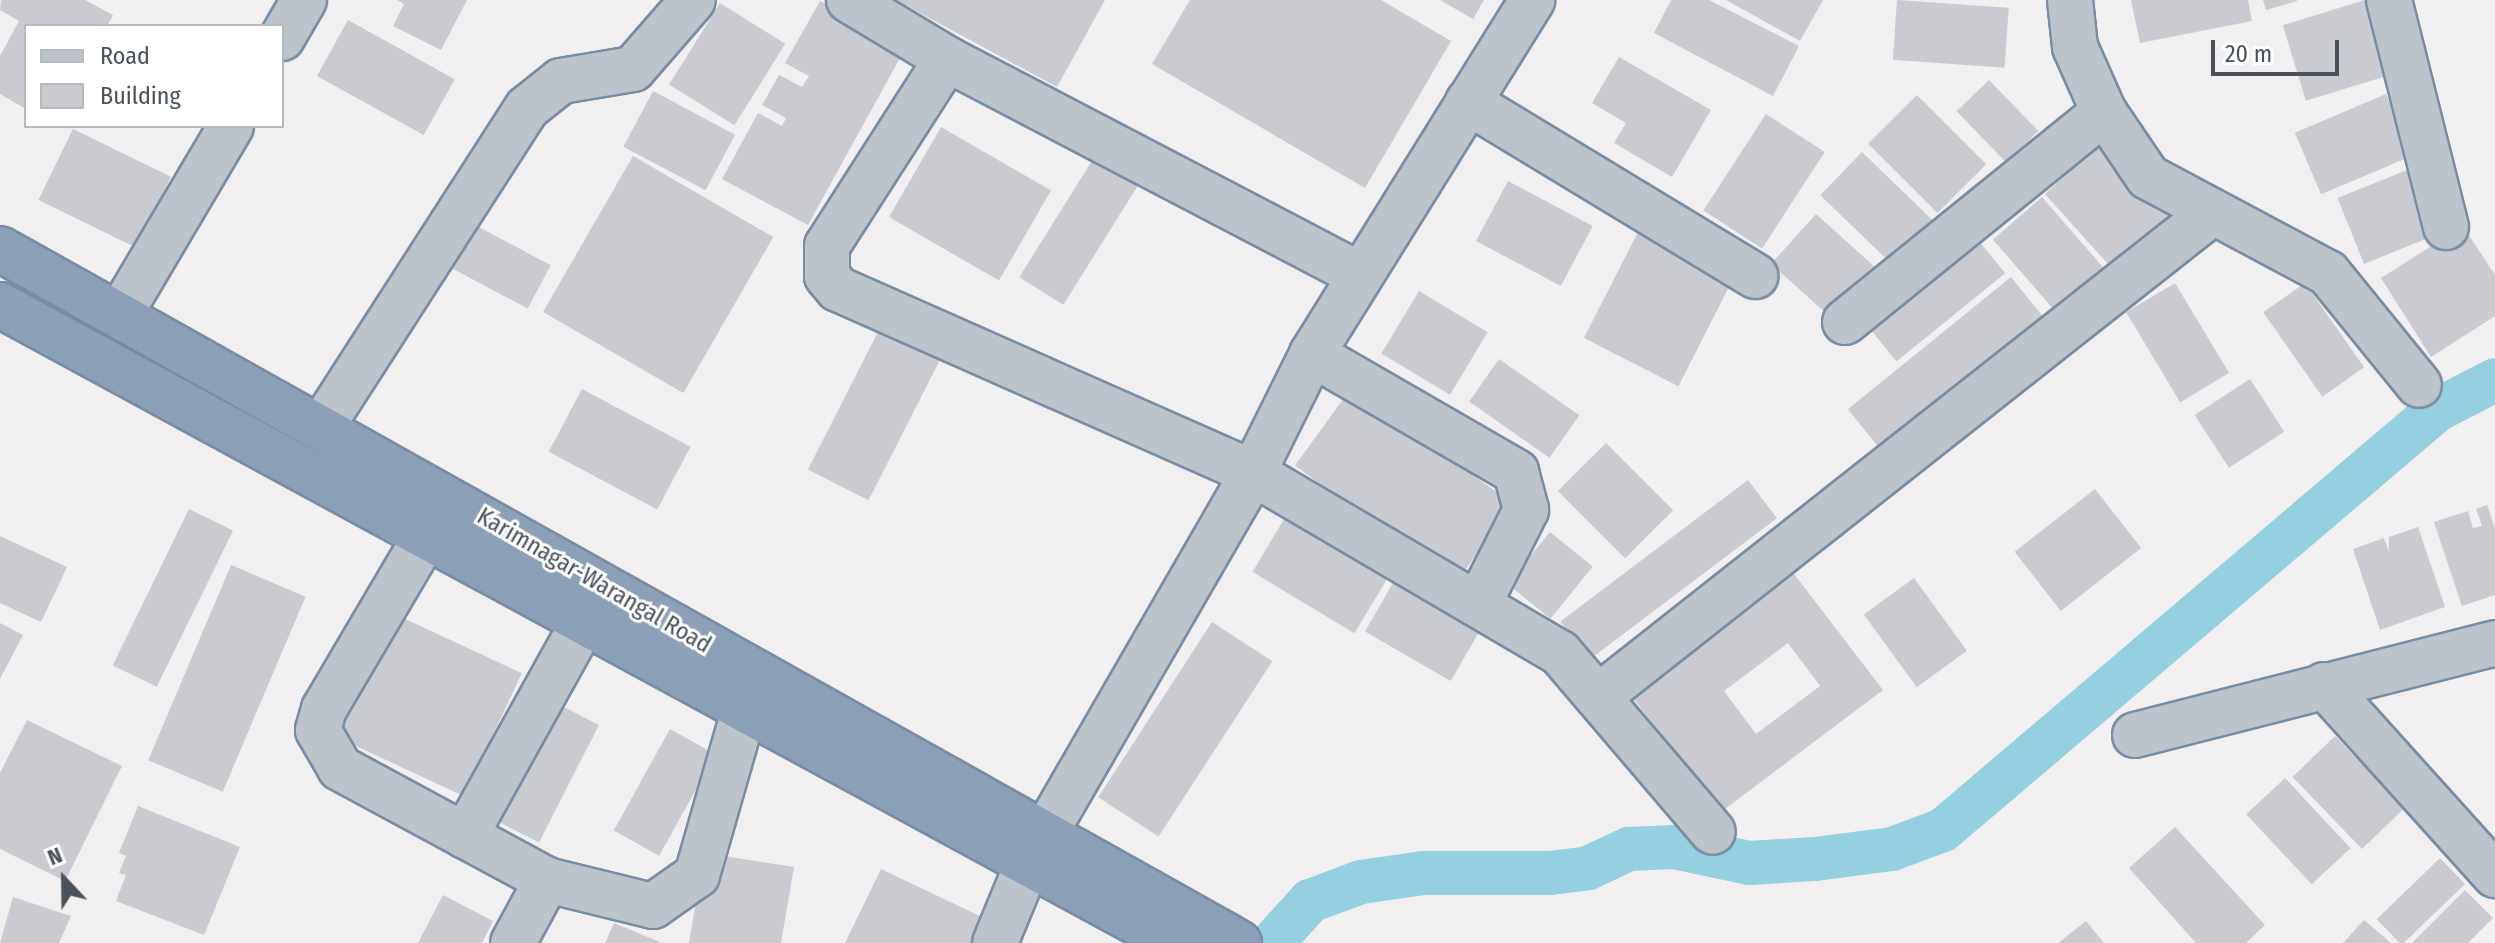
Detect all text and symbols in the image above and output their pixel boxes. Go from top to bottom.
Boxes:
legend [24,24,284,128]
scale bar [2215,24,2343,74]
text: 20 m [2225,40,2272,68]
text: Road [100,42,150,70]
text: Building [100,82,181,110]
street label: Karimnagar-Warangal Road [472,502,716,660]
north arrow [24,839,104,919]
text: N [44,841,66,871]

